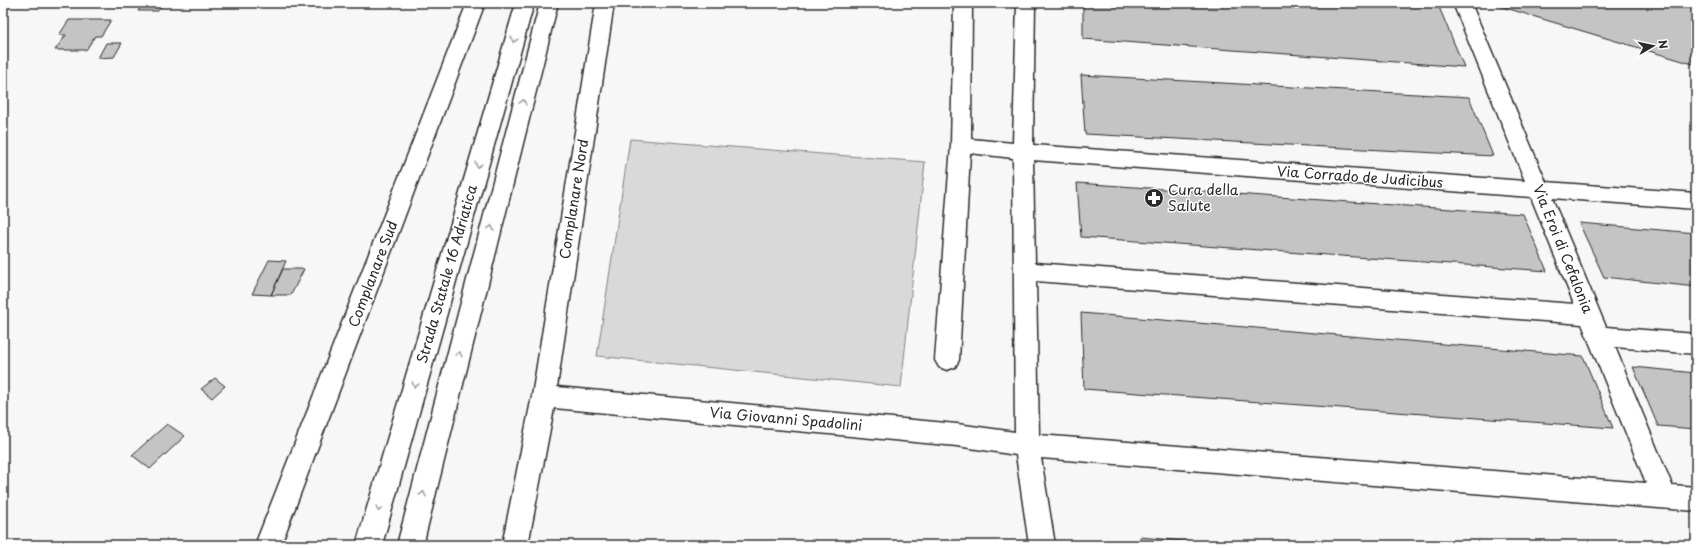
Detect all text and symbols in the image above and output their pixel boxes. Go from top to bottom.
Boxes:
north arrow [1633,26,1673,66]
one-way arrow [510,37,519,44]
text: N [1654,39,1672,50]
one-way arrow [518,99,527,106]
street label: Complanare Nord [554,137,593,260]
street label: Via Corrado de Judicibus [1276,160,1444,193]
one-way arrow [474,162,483,169]
place label: Cura della Salute [1168,179,1239,216]
street label: Via Eroi di Cefalonia [1528,181,1599,317]
street label: Strada Statale 16 Adriatica [411,182,482,366]
pharmacy icon: Cura della Salute [1143,187,1165,209]
street label: Complanare Sud [343,218,402,330]
one-way arrow [486,225,495,232]
one-way arrow [454,351,462,357]
one-way arrow [411,381,420,388]
street label: Via Giovanni Spadolini [709,401,863,436]
one-way arrow [418,490,427,497]
one-way arrow [375,506,384,513]

